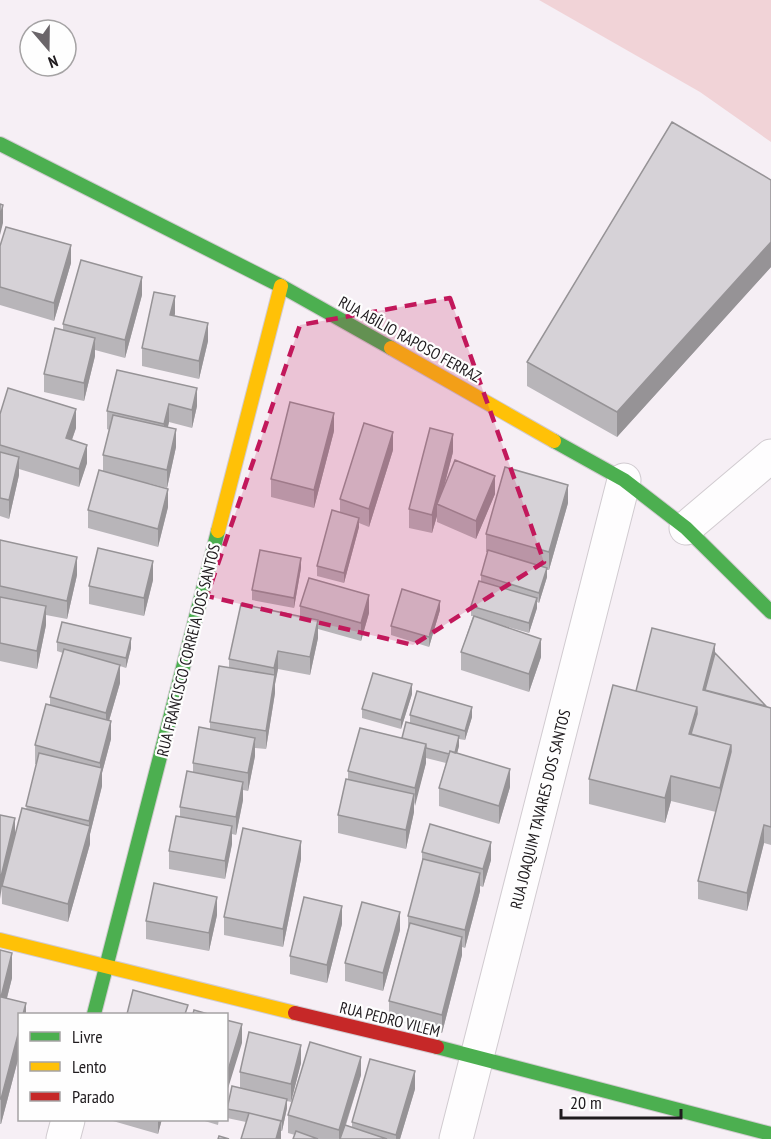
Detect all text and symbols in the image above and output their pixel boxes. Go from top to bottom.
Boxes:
north arrow [18,18,78,78]
text: N [46,51,61,73]
street label: RUA ABÍLIO RAPOSO FERRAZ [335,291,485,387]
street label: RUA FRANCISCO CORREIA DOS SANTOS [152,541,224,758]
street label: RUA JOAQUIM TAVARES DOS SANTOS [506,707,575,911]
street label: RUA PEDRO VILEM [338,997,442,1041]
legend [18,1013,228,1121]
text: Livre [72,1025,103,1048]
text: Lento [72,1055,107,1078]
scale bar [561,1082,681,1120]
text: Parado [72,1085,115,1108]
text: 20 m [570,1091,602,1114]

